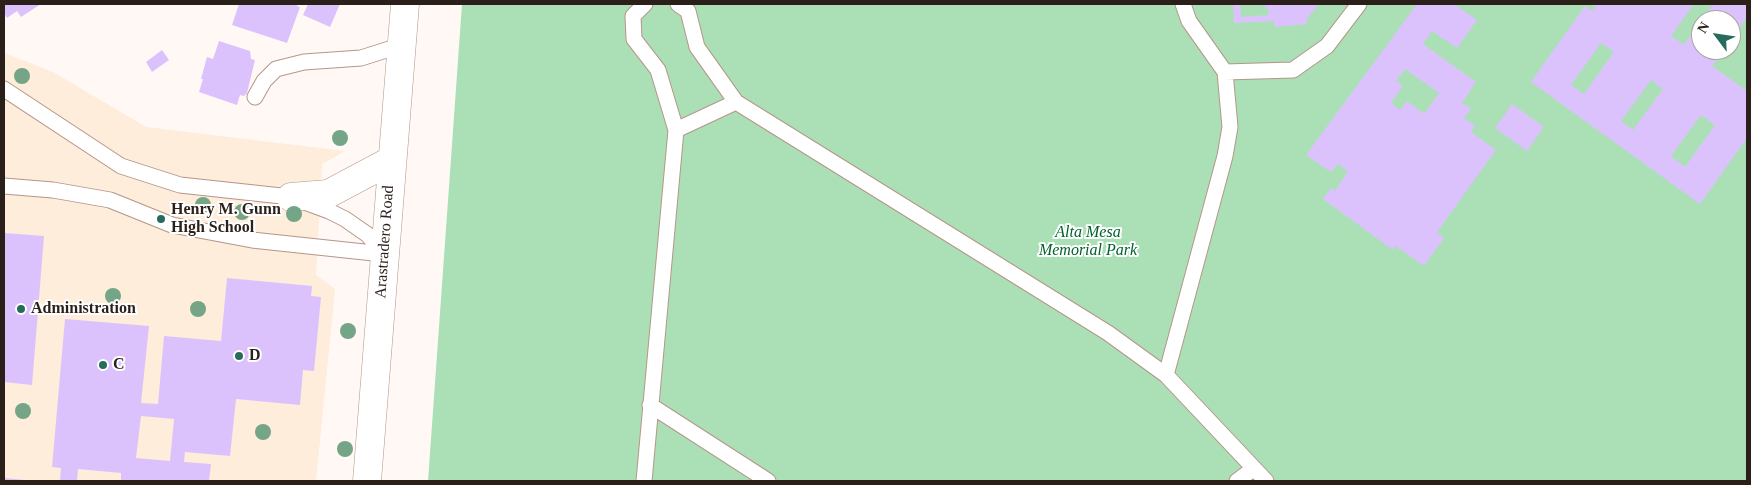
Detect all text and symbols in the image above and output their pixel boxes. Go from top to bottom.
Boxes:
north arrow [1691,10,1741,60]
text: N [1695,19,1713,36]
street label: Arastradero Road [371,185,399,299]
place label: Henry M. Gunn High School [171,200,281,238]
marker: Henry M. Gunn High School [155,213,167,225]
park label: Alta Mesa Memorial Park [1039,223,1137,261]
place label: Administration [31,299,136,319]
marker: Administration [15,303,27,315]
place label: D [249,346,261,366]
marker: D [233,350,245,362]
place label: C [113,355,125,375]
marker: C [97,359,109,371]

